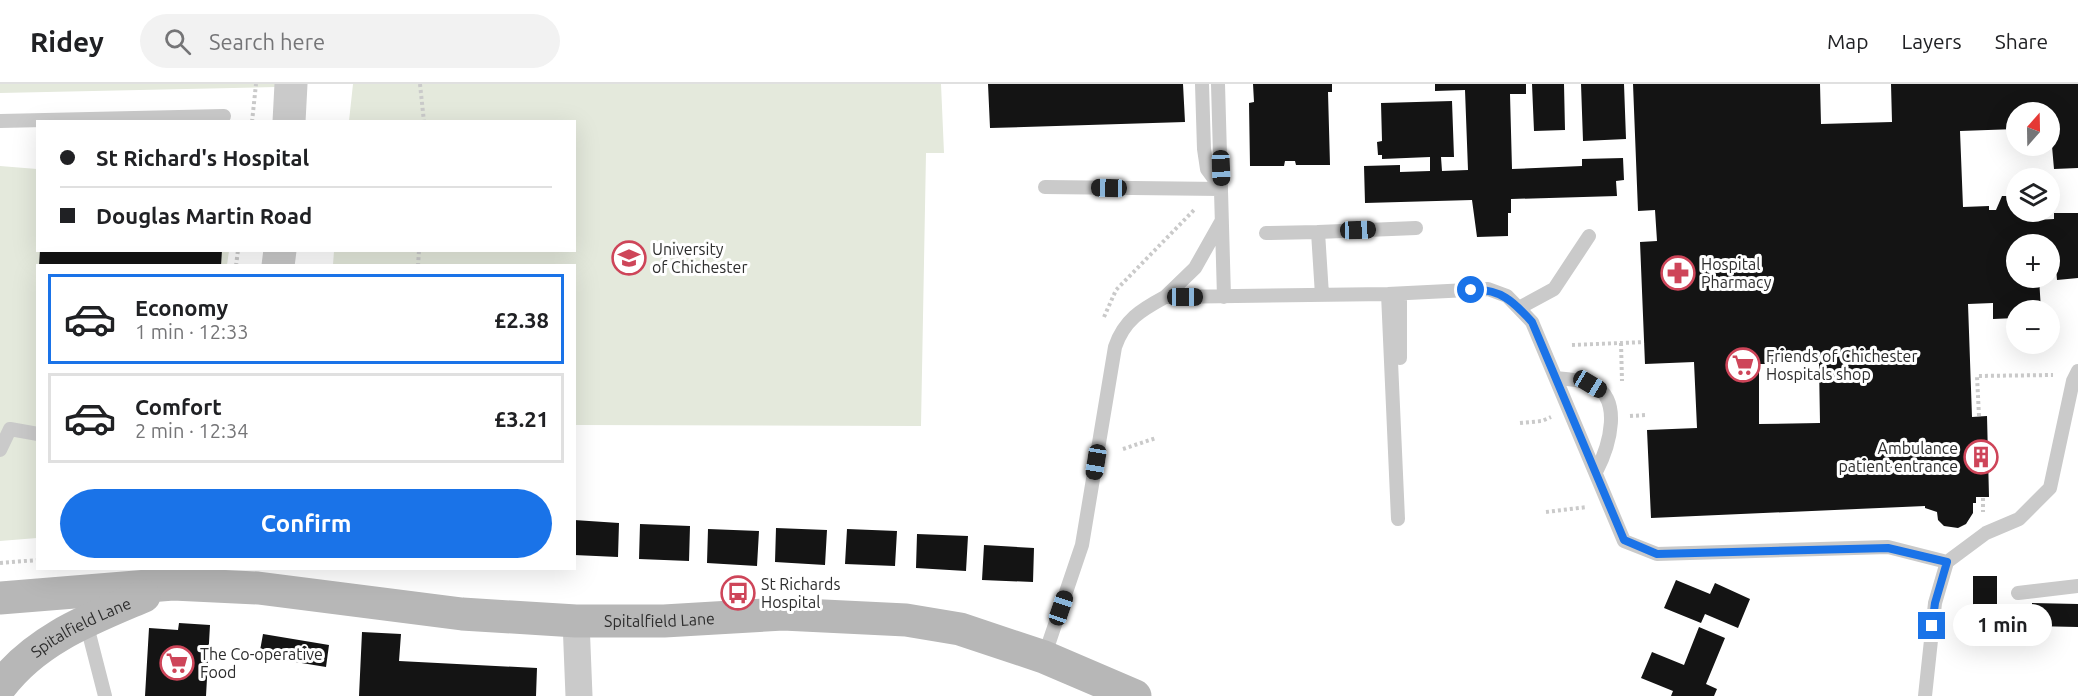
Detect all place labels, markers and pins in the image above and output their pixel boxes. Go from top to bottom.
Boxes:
school or university icon: University of Chichester [611,240,647,276]
place label: University of Chichester [652,240,747,276]
pharmacy icon: Hospital Pharmacy [1660,255,1696,291]
place label: Hospital Pharmacy [1701,255,1772,291]
supermarket icon: Friends of Chichester Hospitals shop [1725,347,1761,383]
place label: Friends of Chichester Hospitals shop [1766,347,1918,383]
place label: Ambulance patient entrance [1838,439,1958,475]
building icon: Ambulance patient entrance [1963,439,1999,475]
bus stop icon: St Richards Hospital [720,575,756,611]
place label: St Richards Hospital [761,575,840,611]
supermarket icon: The Co-operative Food [159,645,195,681]
place label: The Co-operative Food [200,645,323,681]

